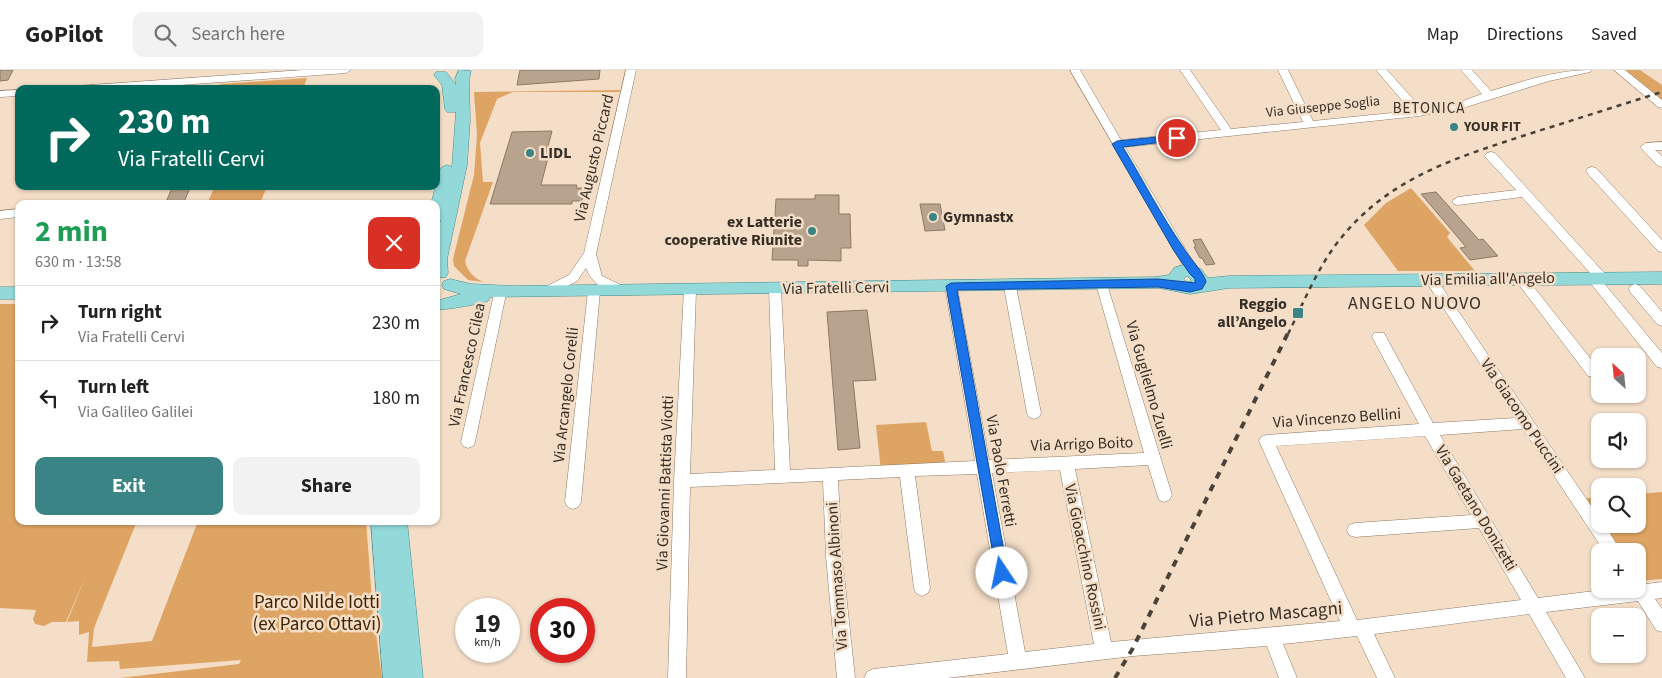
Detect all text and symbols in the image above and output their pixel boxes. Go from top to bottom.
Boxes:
search box [133,12,483,57]
text: GoPilot [25,17,103,52]
icon: search [151,21,179,49]
text: Search here [191,21,285,48]
text: Map [1427,22,1459,47]
text: Directions [1487,22,1563,47]
text: Saved [1591,22,1637,47]
street label: Via Giuseppe Soglia [1265,91,1381,123]
street label: Via Augusto Piccard [569,92,619,224]
text: 230 m [118,97,210,147]
district label: BETONICA [1393,98,1465,119]
icon: right [35,105,100,170]
pin [1156,117,1198,159]
place label: YOUR FIT [1463,117,1521,137]
marker: YOUR FIT [1448,121,1460,133]
icon: arrive [1163,124,1191,152]
place label: LIDL [540,142,572,164]
text: Via Fratelli Cervi [118,143,265,175]
marker: LIDL [524,147,536,159]
place label: Gymnastx [943,206,1014,228]
text: 2 min [35,210,108,253]
place label: ex Latterie cooperative Riunite [664,211,802,251]
marker: Gymnastx [927,211,939,223]
button: close [368,217,420,269]
marker: ex Latterie cooperative Riunite [806,225,818,237]
text: 630 m · 13:58 [35,251,122,273]
street label: Via Emilia all'Angelo [1421,267,1555,291]
street label: Via Fratelli Cervi [782,276,890,300]
district label: ANGELO NUOVO [1348,291,1482,316]
place label: Reggio all’Angelo [1217,293,1287,333]
text: Turn right [78,299,162,326]
street label: Via Francesco Cilea [443,301,491,429]
marker: Reggio all’Angelo [1291,306,1305,320]
icon: right [35,309,63,337]
text: 230 m [372,310,420,337]
street label: Via Guglielmo Zuelli [1120,318,1178,452]
text: Via Fratelli Cervi [78,326,185,348]
street label: Via Arcangelo Corelli [548,326,584,464]
north arrow [1591,348,1646,402]
map controls [1591,348,1646,663]
street label: Via Giacomo Puccini [1475,354,1569,478]
text: Turn left [78,374,149,401]
icon: left [35,384,63,412]
text: 180 m [372,385,420,412]
street label: Via Giovanni Battista Viotti [651,395,679,571]
text: Via Galileo Galilei [78,401,193,423]
street label: Via Vincenzo Bellini [1272,403,1402,433]
street label: Via Paolo Ferretti [980,413,1022,529]
button: sound [1591,413,1646,468]
street label: Via Arrigo Boito [1030,431,1134,457]
street label: Via Gaetano Donizetti [1430,441,1522,575]
button: Exit [35,457,223,515]
button: Share [233,457,420,515]
button: search [1591,478,1646,533]
street label: Via Gioacchino Rossini [1059,482,1111,632]
street label: Via Tommaso Albinoni [821,501,853,651]
button: + [1591,543,1646,598]
position arrow [975,546,1027,598]
park label: Parco Nilde Iotti (ex Parco Ottavi) [252,589,382,638]
street label: Via Pietro Mascagni [1188,595,1344,635]
speed limit sign: 30 [530,598,595,663]
text: 19 [474,606,501,642]
button: − [1591,608,1646,663]
text: km/h [474,634,501,651]

